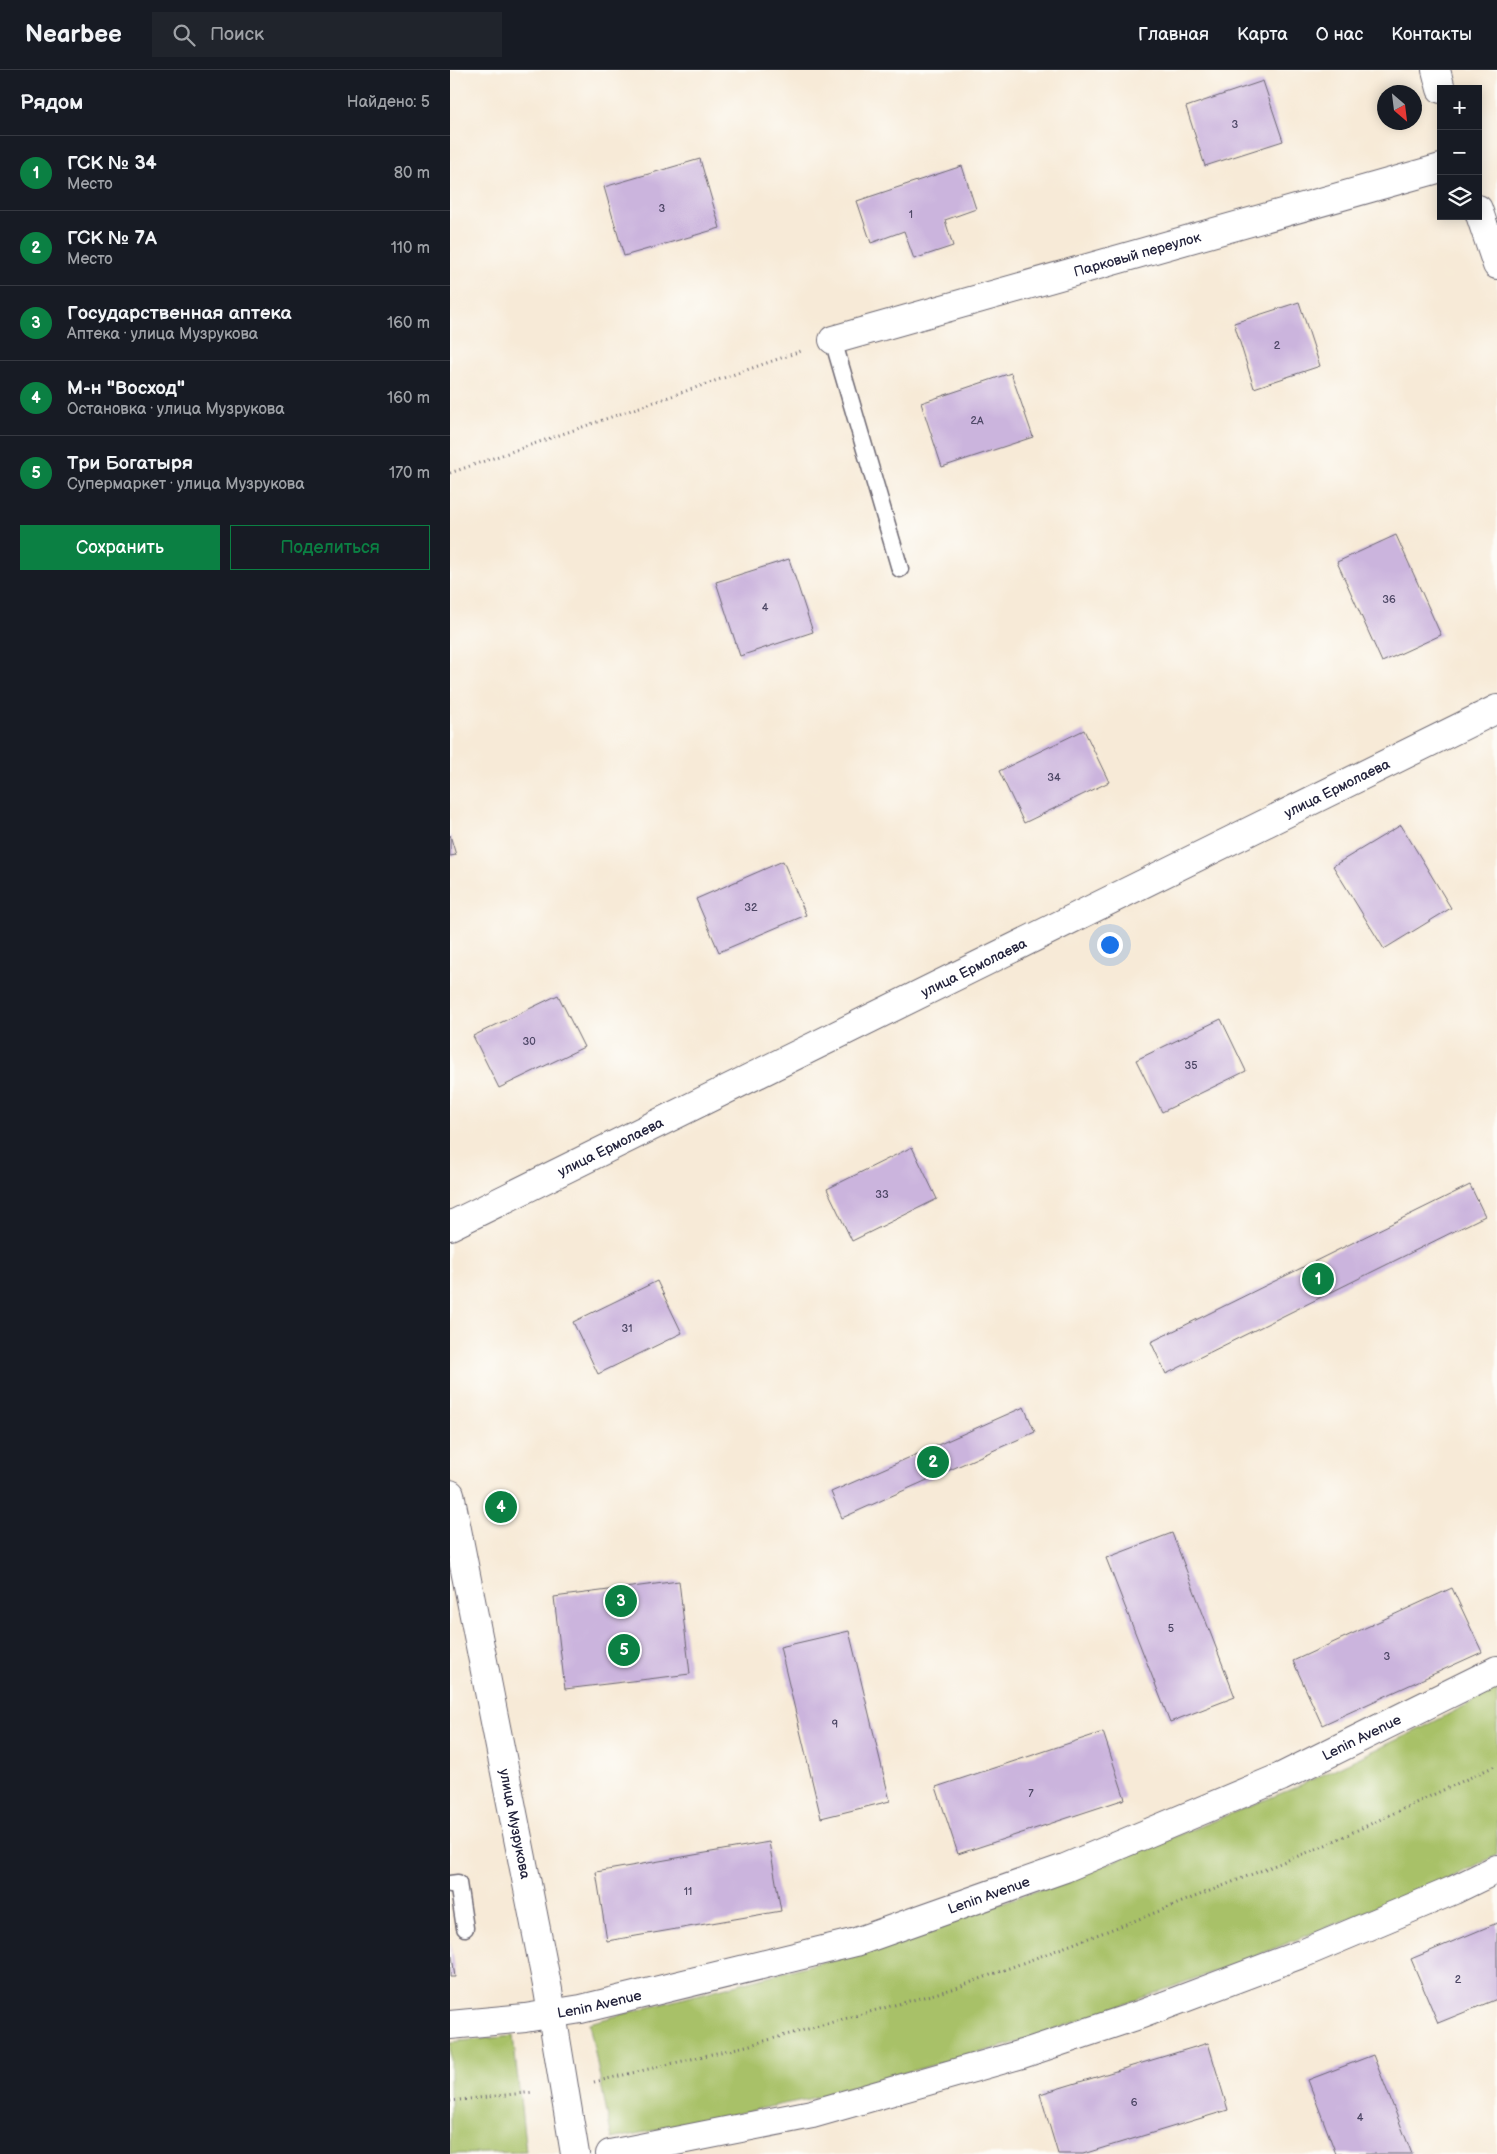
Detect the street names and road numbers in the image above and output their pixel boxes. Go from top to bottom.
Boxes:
street label: Парковый переулок [1072,228,1203,280]
street label: улица Ермолаева [1281,755,1393,821]
street label: улица Ермолаева [918,934,1030,1001]
street label: улица Ермолаева [555,1113,667,1180]
street label: Lenin Avenue [1319,1710,1404,1764]
street label: улица Музрукова [496,1767,534,1881]
street label: Lenin Avenue [946,1873,1032,1917]
street label: Lenin Avenue [556,1986,643,2021]

